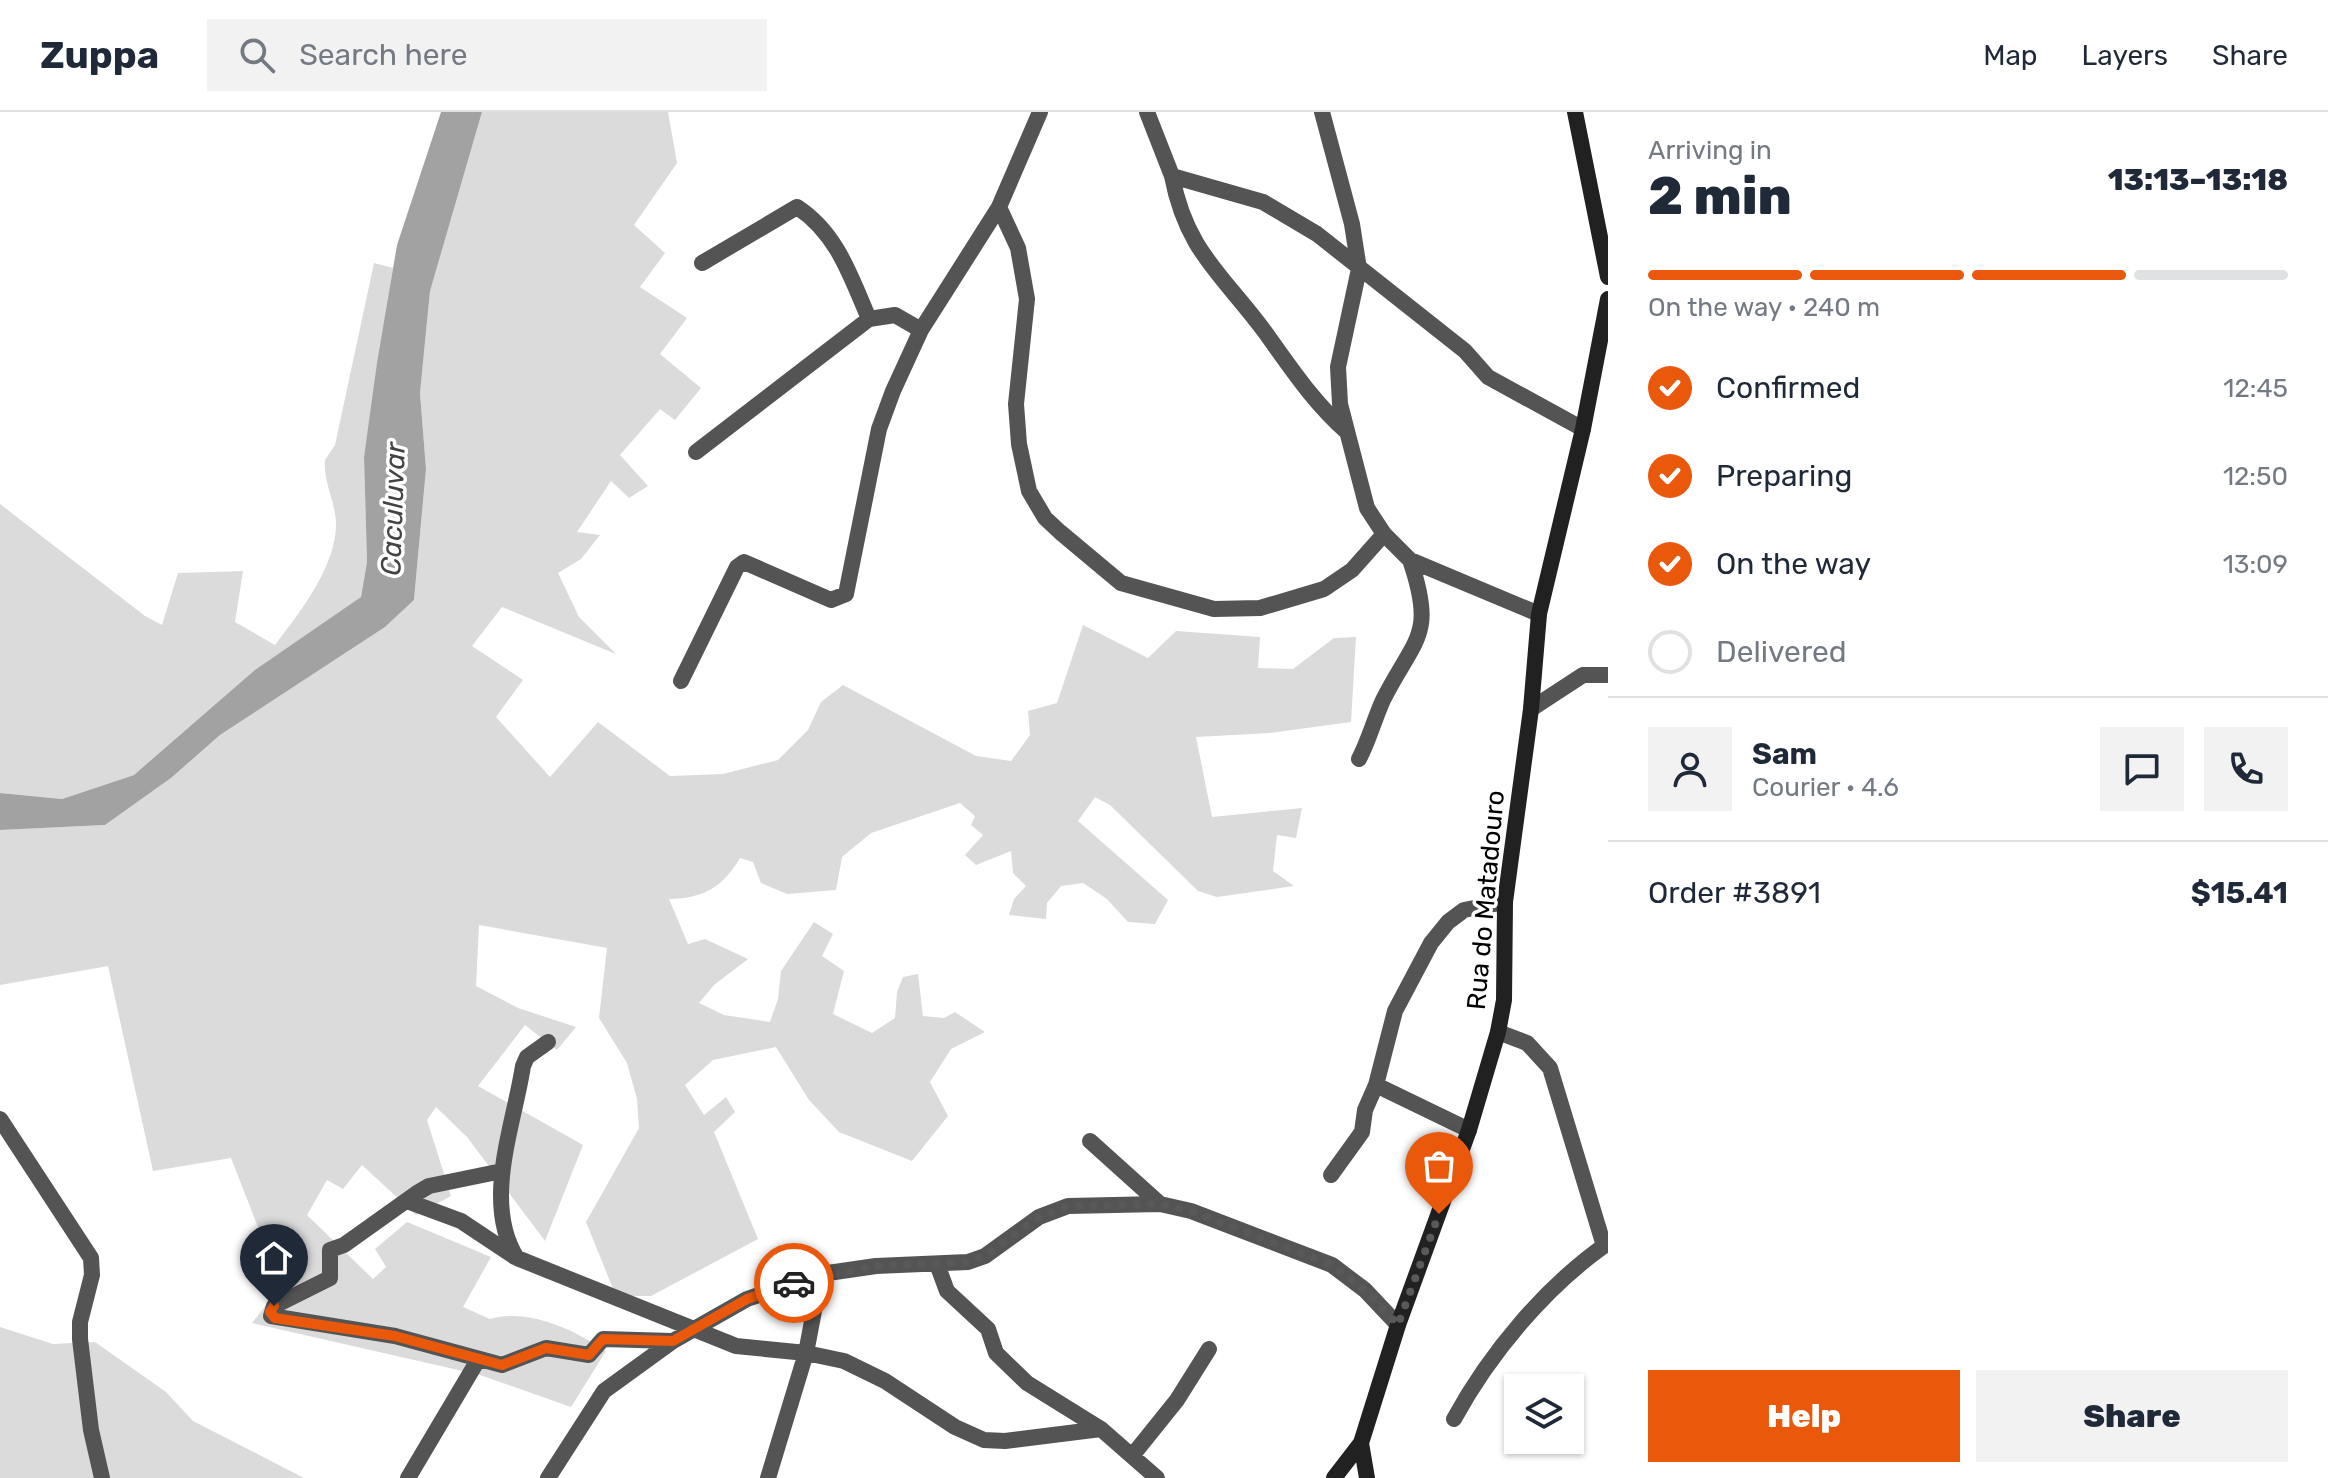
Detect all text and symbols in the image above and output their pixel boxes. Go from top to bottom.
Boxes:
search box [207,19,767,91]
text: Zuppa [40,32,159,78]
icon: search [235,33,279,77]
text: Search here [299,37,467,73]
text: Map [1983,39,2038,72]
text: Layers [2082,39,2168,72]
text: Share [2212,39,2288,72]
text: Arriving in [1648,135,1772,166]
text: 13:13–13:18 [2108,162,2288,198]
text: 2 min [1648,165,1792,227]
text: On the way · 240 m [1648,292,1880,323]
icon: check [1648,366,1692,410]
text: Confirmed [1716,370,1860,406]
text: 12:45 [2223,373,2288,404]
water label: Caculuvar [374,440,412,576]
icon: check [1648,454,1692,498]
text: Preparing [1716,458,1852,494]
text: 12:50 [2223,461,2288,492]
icon: check [1648,542,1692,586]
text: On the way [1716,546,1871,582]
text: 13:09 [2223,549,2288,580]
text: Delivered [1716,634,1847,670]
button: person [1648,727,1732,811]
button: chat [2100,727,2184,811]
button: phone [2204,727,2288,811]
text: Sam [1752,736,1817,772]
text: Courier · 4.6 [1752,772,1899,803]
street label: Rua do Matadouro [1461,789,1511,1011]
text: Order #3891 [1648,875,1821,911]
text: $15.41 [2191,875,2288,911]
pin [1405,1132,1473,1214]
icon: bag [1417,1144,1461,1188]
pin [240,1224,308,1306]
icon: home [252,1236,296,1280]
courier [754,1243,834,1323]
icon: car [772,1261,816,1305]
button: Help [1648,1370,1960,1462]
button: Share [1976,1370,2288,1462]
map controls [1504,1374,1584,1454]
button: layers [1504,1374,1584,1454]

